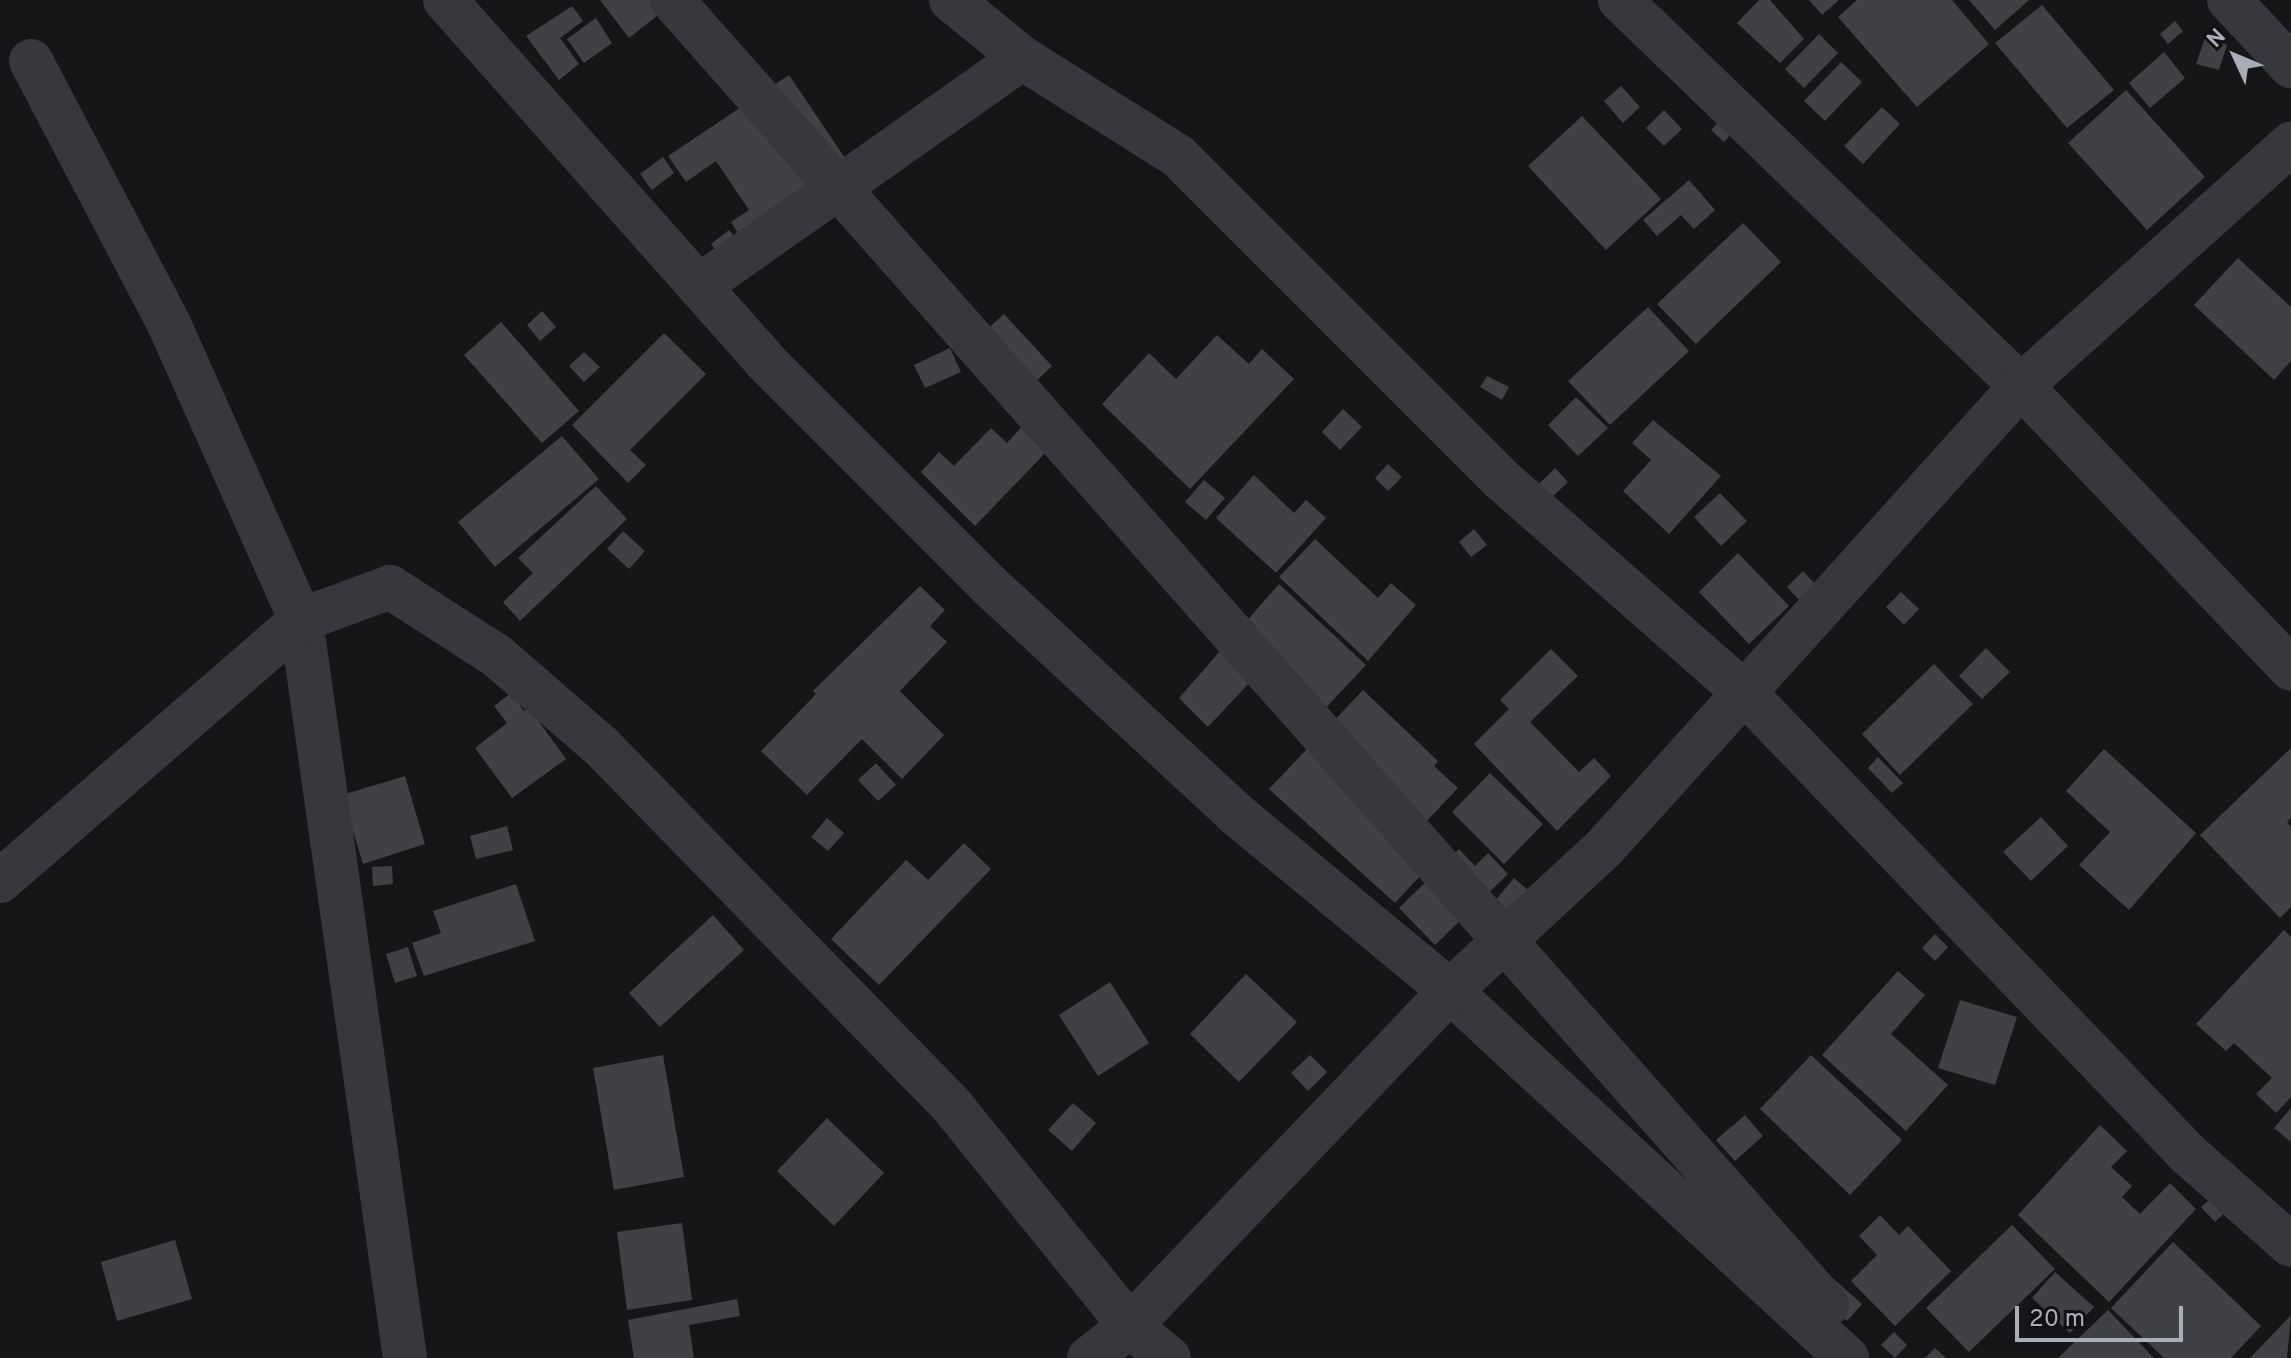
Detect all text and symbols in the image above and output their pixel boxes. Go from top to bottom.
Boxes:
north arrow [2195,16,2275,96]
text: N [2202,24,2233,54]
scale bar [2019,1290,2187,1340]
text: 20 m [2029,1305,2085,1335]

